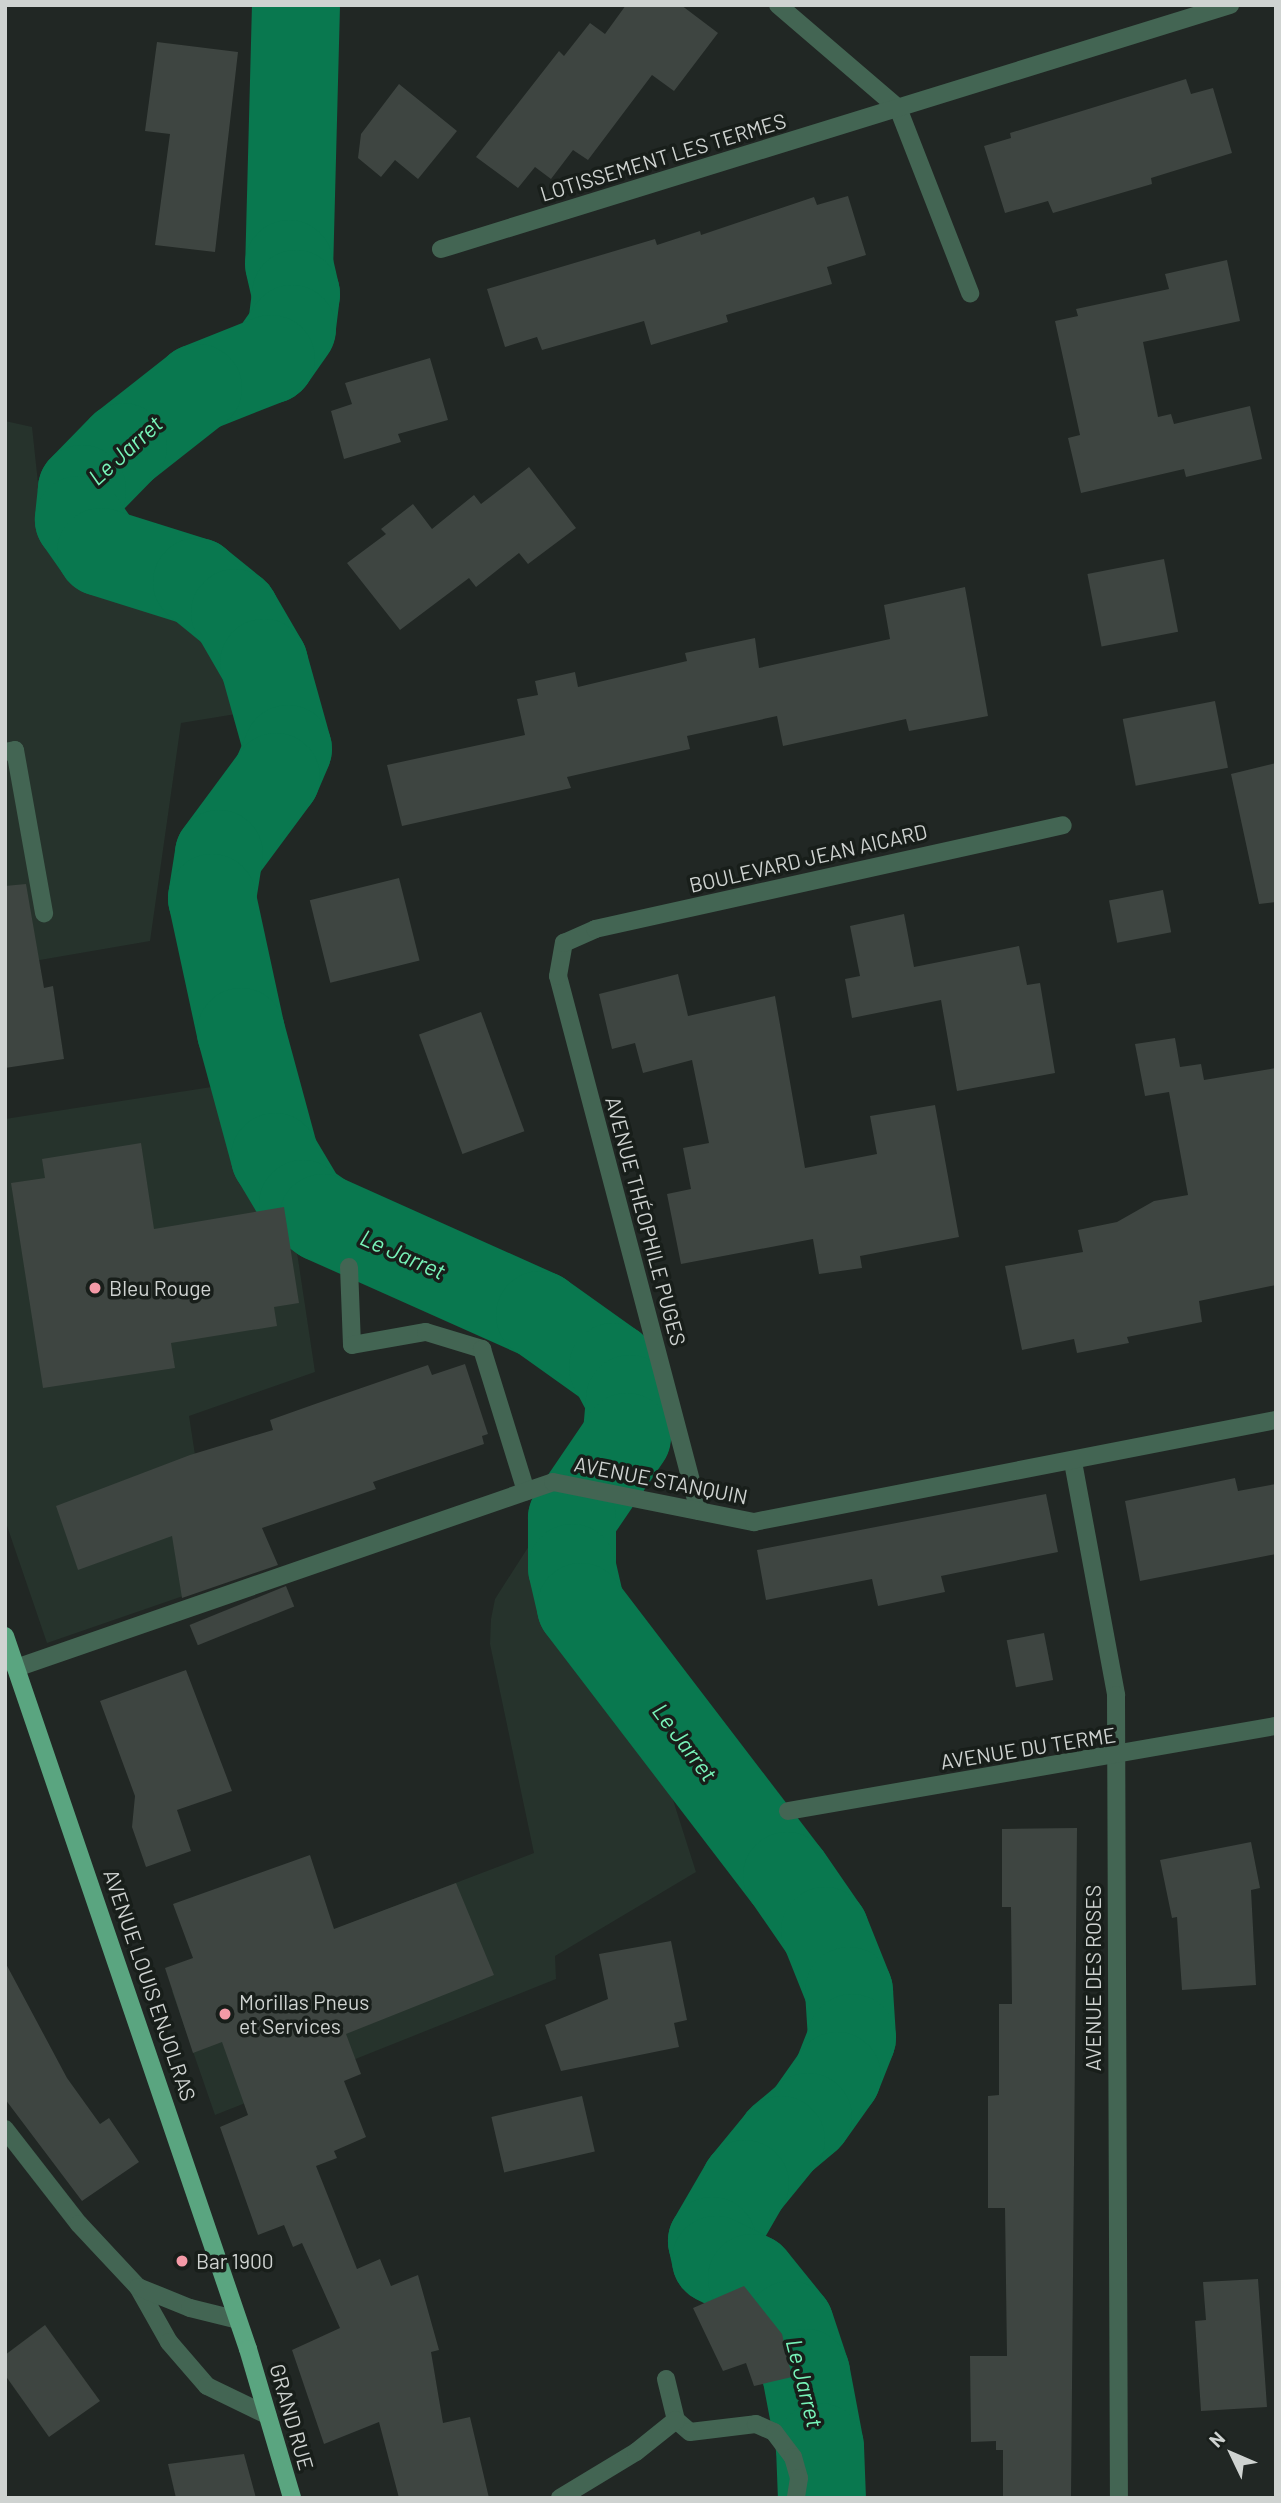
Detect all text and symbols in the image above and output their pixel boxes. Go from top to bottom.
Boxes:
street label: LOTISSEMENT LES TERMES [537,108,789,206]
water label: Le Jarret [82,410,168,490]
street label: BOULEVARD JEAN AICARD [687,818,929,898]
street label: AVENUE THÉOPHILE PUGES [601,1094,691,1348]
water label: Le Jarret [356,1223,450,1285]
place label: Bleu Rouge [109,1275,212,1301]
marker: Bleu Rouge [87,1280,103,1296]
street label: AVENUE STANQUIN [572,1451,750,1509]
water label: Le Jarret [647,1698,723,1786]
street label: AVENUE DU TERME [939,1722,1117,1774]
street label: AVENUE LOUIS ENJOLRAS [98,1866,202,2104]
street label: AVENUE DES ROSES [1080,1885,1106,2071]
place label: Morillas Pneus et Services [239,1989,369,2039]
marker: Morillas Pneus et Services [217,2006,233,2022]
place label: Bar 1900 [196,2248,274,2274]
marker: Bar 1900 [174,2253,190,2269]
water label: Le Jarret [781,2336,829,2430]
street label: GRAND RUE [265,2361,319,2473]
north arrow [1197,2419,1267,2489]
text: N [1204,2427,1229,2452]

